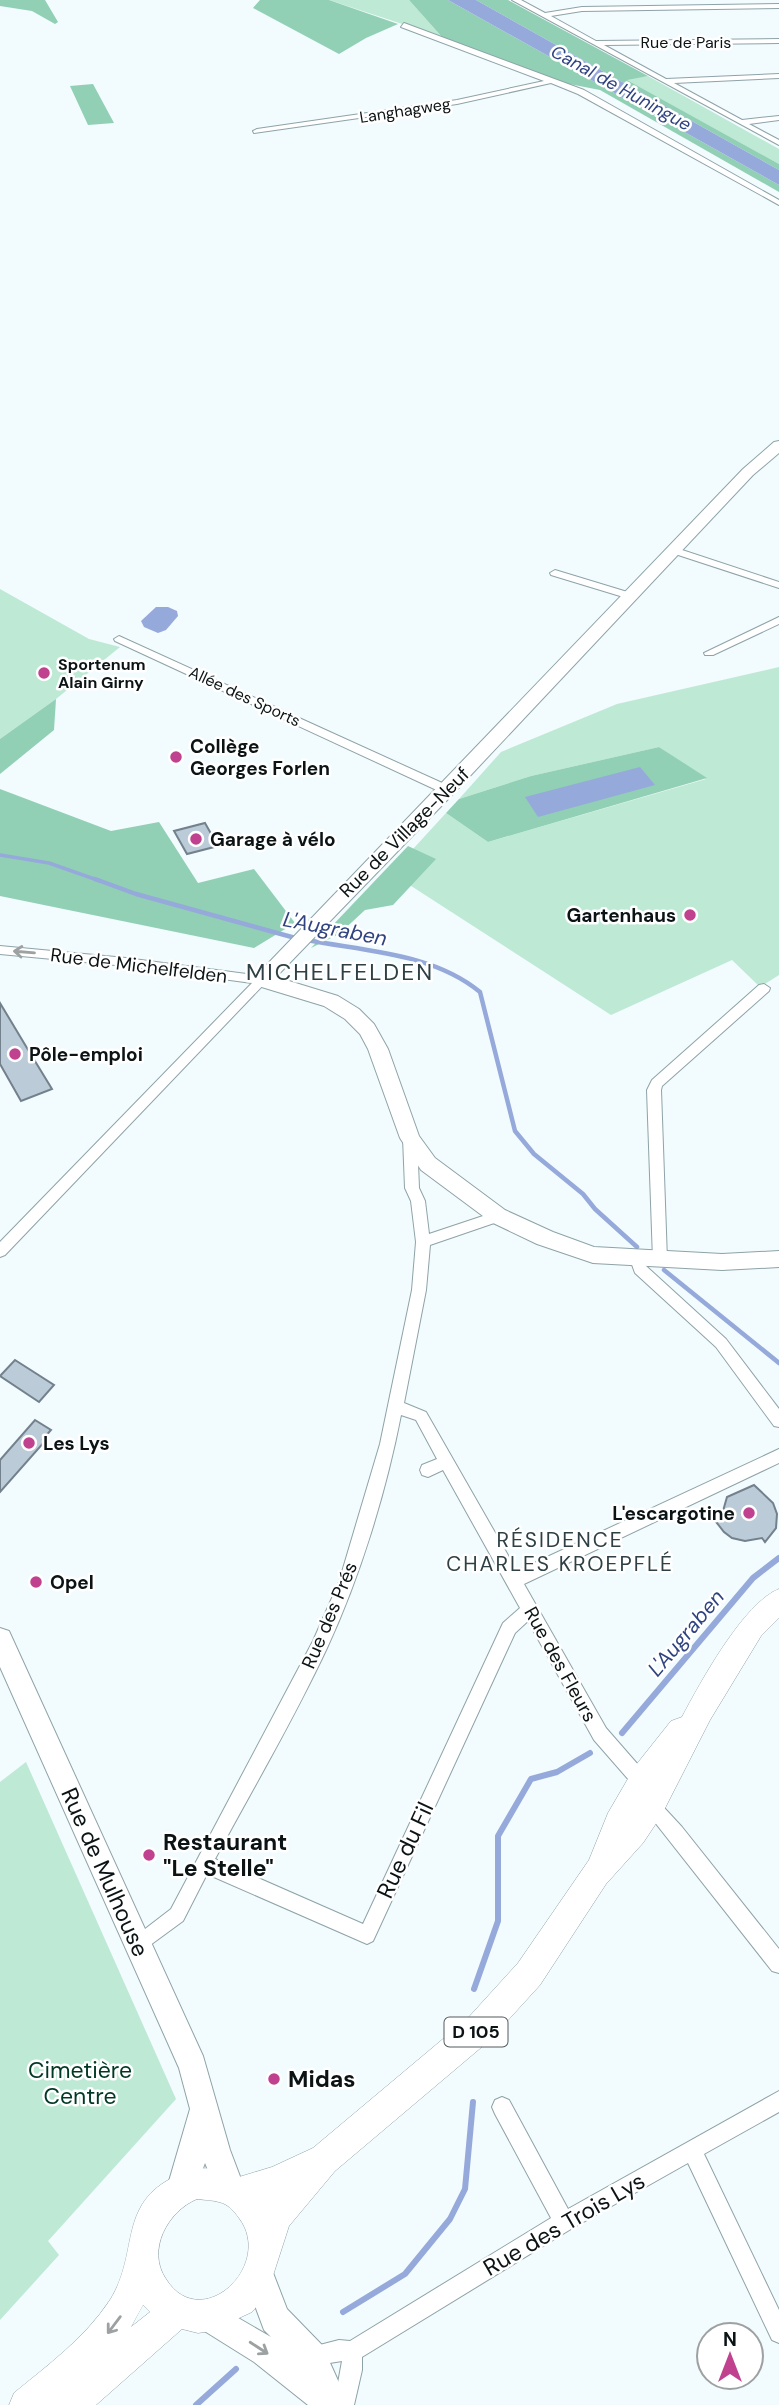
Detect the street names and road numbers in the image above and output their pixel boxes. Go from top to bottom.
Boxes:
street label: Rue de Paris [641,32,731,53]
street label: Langhagweg [358,93,452,128]
street label: Allée des Sports [186,661,304,731]
street label: Rue de Village-Neuf [334,762,475,903]
street label: Rue de Michelfelden [49,942,229,989]
street label: Rue des Prés [296,1558,363,1672]
street label: Rue des Fleurs [519,1602,603,1726]
street label: Rue de Mulhouse [54,1783,156,1961]
street label: Rue du Fil [370,1797,440,1903]
road number: D 105 [444,2018,508,2046]
street label: Rue des Trois Lys [478,2165,650,2283]

